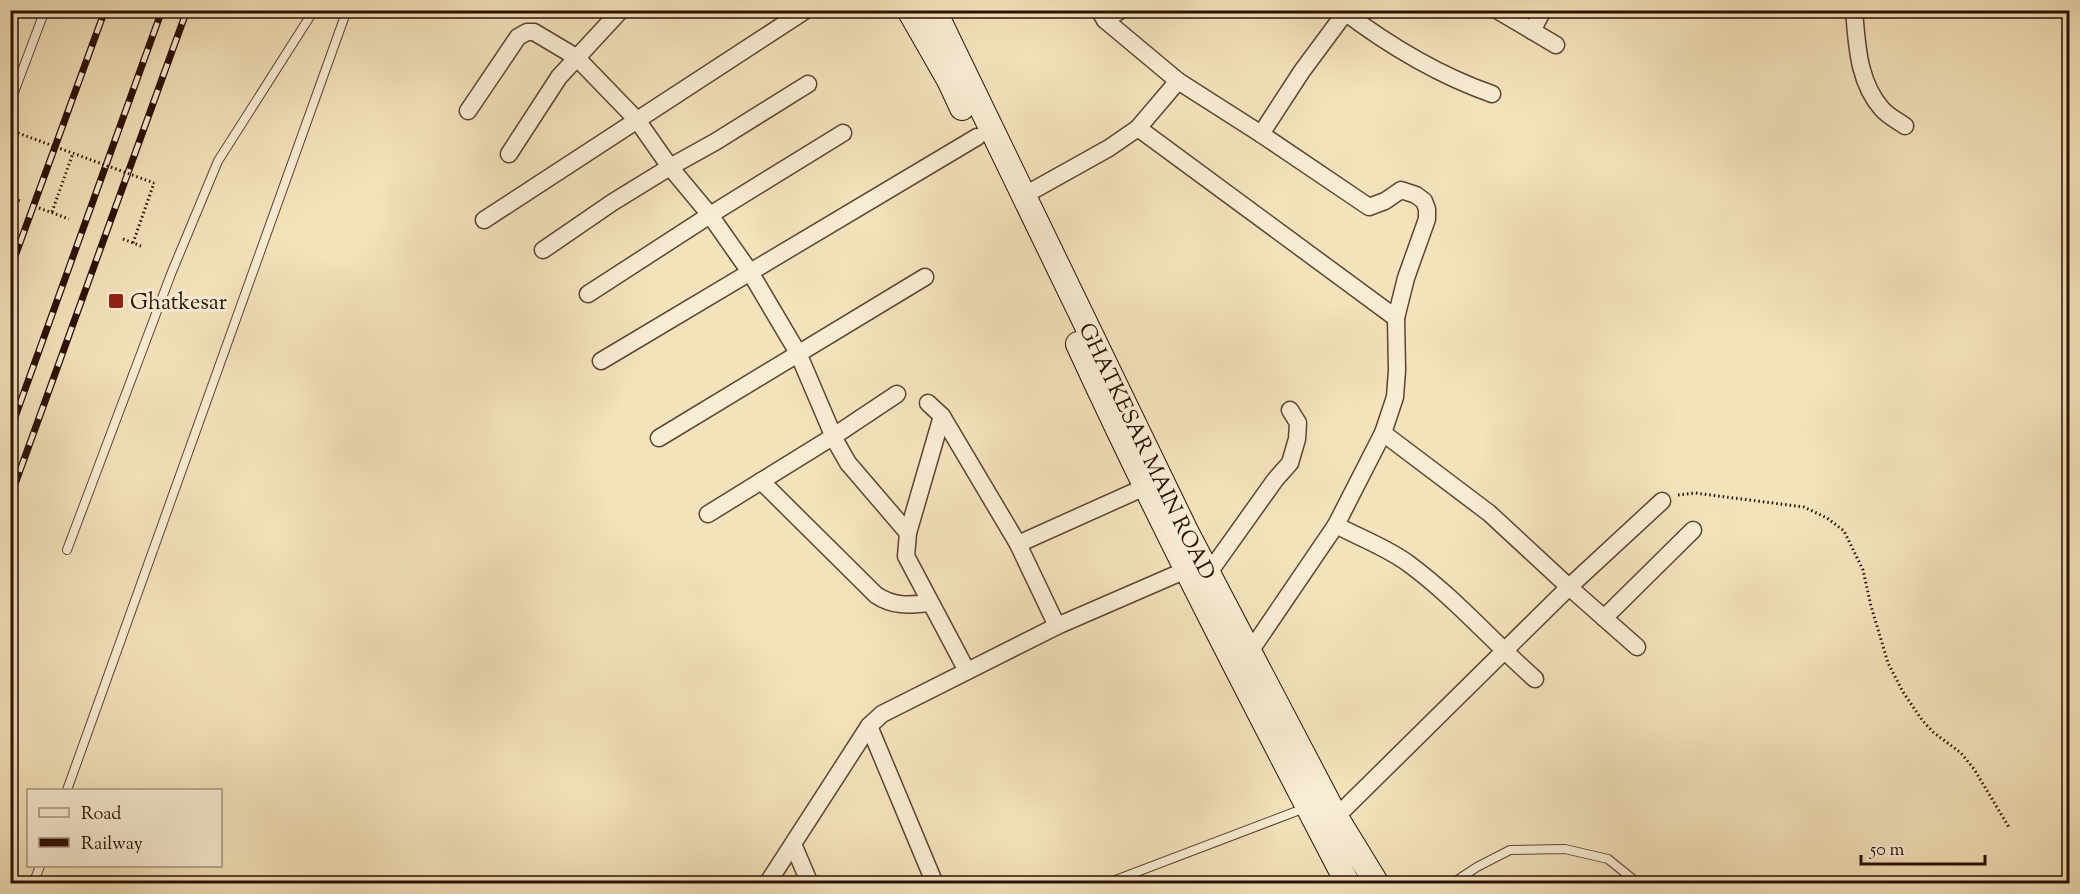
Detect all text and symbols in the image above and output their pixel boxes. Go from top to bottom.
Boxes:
place label: Ghatkesar [130,288,227,320]
marker: Ghatkesar [107,292,125,310]
street label: GHATKESAR MAIN ROAD [1069,318,1222,586]
legend [27,789,222,867]
text: Road [81,802,121,828]
scale bar [1861,828,1986,866]
text: Railway [81,832,143,858]
text: 50 m [1869,838,1905,864]

